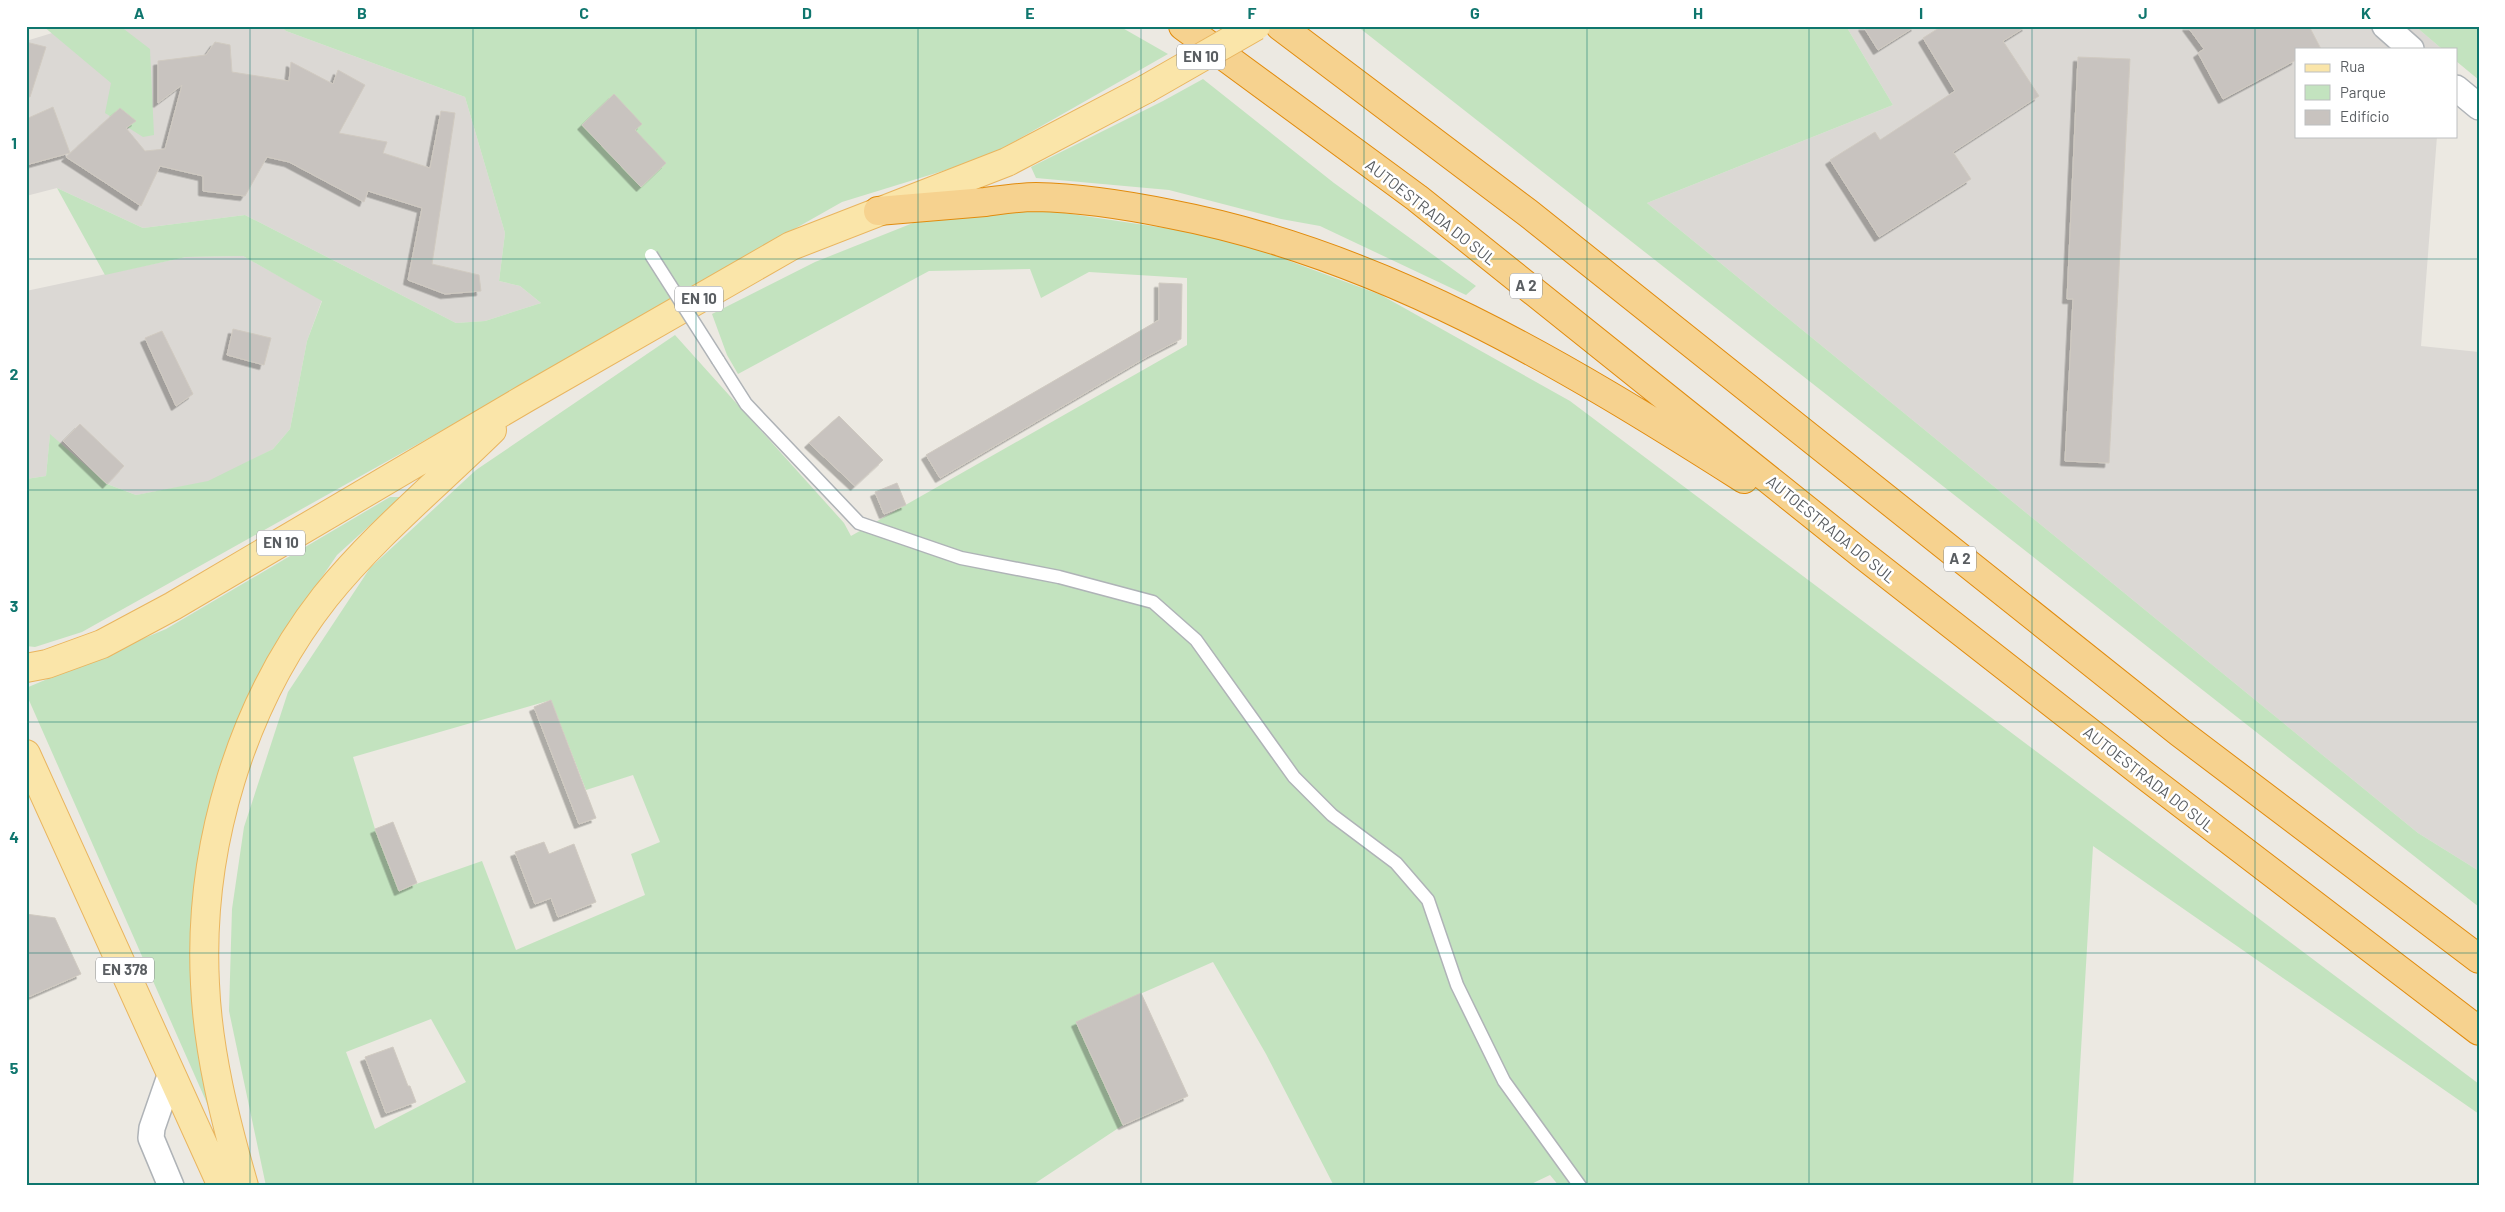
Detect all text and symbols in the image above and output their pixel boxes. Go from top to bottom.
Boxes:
text: A [134,3,145,22]
text: B [357,3,367,22]
text: C [579,3,589,22]
text: D [802,3,812,22]
text: E [1025,3,1035,22]
text: F [1248,3,1257,22]
text: G [1470,3,1480,22]
text: H [1693,3,1703,22]
text: I [1919,3,1923,22]
text: J [2138,3,2148,22]
text: K [2361,3,2371,22]
road number: EN 10 [1177,44,1225,70]
legend [2295,48,2458,138]
text: Rua [2340,57,2365,75]
text: Parque [2340,83,2386,101]
text: Edifício [2340,107,2389,125]
text: 1 [11,133,17,152]
street label: AUTOESTRADA DO SUL [1362,155,1500,268]
road number: A 2 [1510,274,1542,298]
road number: EN 10 [675,286,723,312]
text: 2 [10,364,19,383]
street label: AUTOESTRADA DO SUL [1763,471,1900,586]
road number: EN 10 [257,530,305,556]
road number: A 2 [1944,546,1976,572]
text: 3 [10,596,18,615]
street label: AUTOESTRADA DO SUL [2080,722,2218,835]
text: 4 [9,827,19,846]
road number: EN 378 [96,958,154,982]
text: 5 [10,1058,19,1077]

